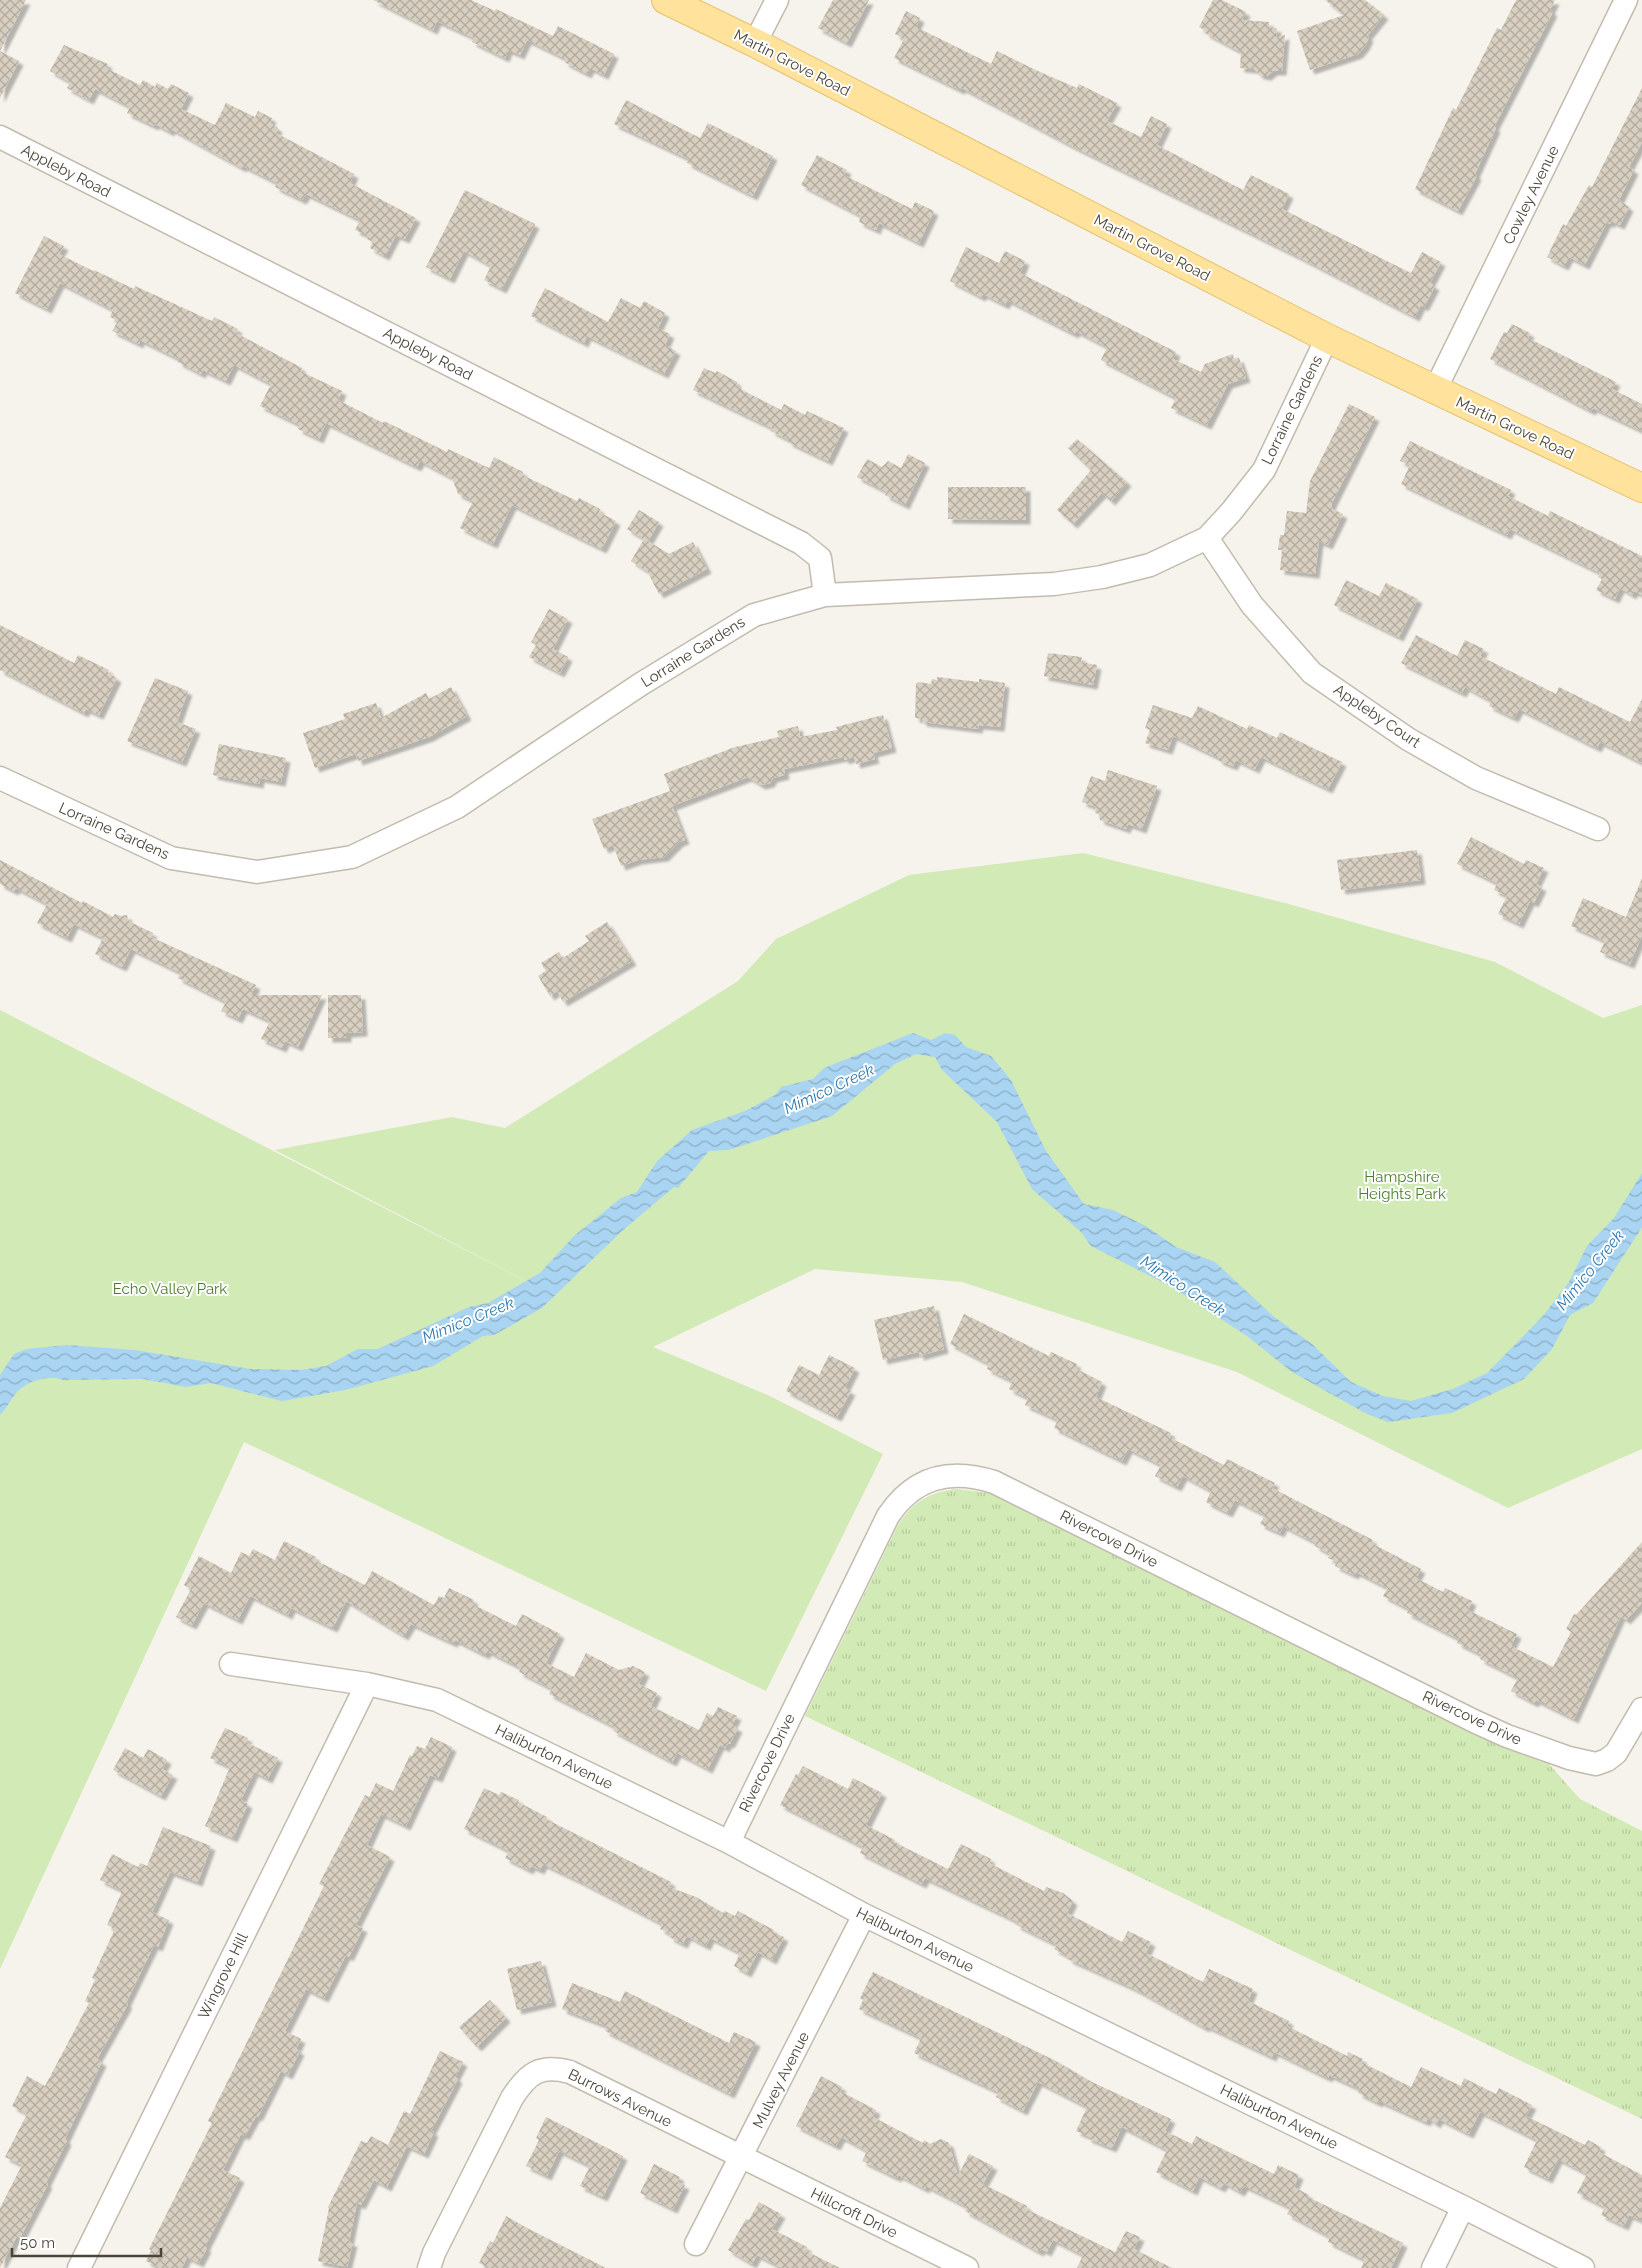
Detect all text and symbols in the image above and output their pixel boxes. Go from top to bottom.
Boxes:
street label: Martin Grove Road [731,26,853,100]
street label: Appleby Road [18,141,114,201]
street label: Cowley Avenue [1499,143,1563,247]
street label: Martin Grove Road [1091,211,1213,285]
street label: Appleby Road [380,324,476,384]
street label: Lorraine Gardens [1258,353,1326,467]
street label: Martin Grove Road [1453,393,1577,463]
street label: Lorraine Gardens [638,613,748,691]
street label: Appleby Court [1330,680,1424,752]
street label: Lorraine Gardens [56,799,172,863]
water label: Mimico Creek [781,1060,877,1118]
park label: Hampshire Heights Park [1358,1168,1446,1203]
water label: Mimico Creek [1552,1226,1628,1314]
water label: Mimico Creek [1137,1252,1229,1321]
park label: Echo Valley Park [113,1280,227,1298]
water label: Mimico Creek [419,1293,517,1347]
street label: Rivercove Drive [1057,1507,1161,1572]
street label: Rivercove Drive [1419,1687,1525,1749]
street label: Rivercove Drive [735,1711,799,1815]
street label: Haliburton Avenue [492,1721,616,1793]
street label: Haliburton Avenue [853,1904,977,1976]
street label: Wingrove Hill [194,1929,252,2022]
street label: Mulvey Avenue [749,2029,813,2131]
street label: Burrows Avenue [565,2065,675,2131]
street label: Haliburton Avenue [1217,2081,1341,2153]
street label: Hillcroft Drive [808,2184,900,2242]
scale bar [12,2226,161,2258]
text: 50 m [20,2234,55,2252]

